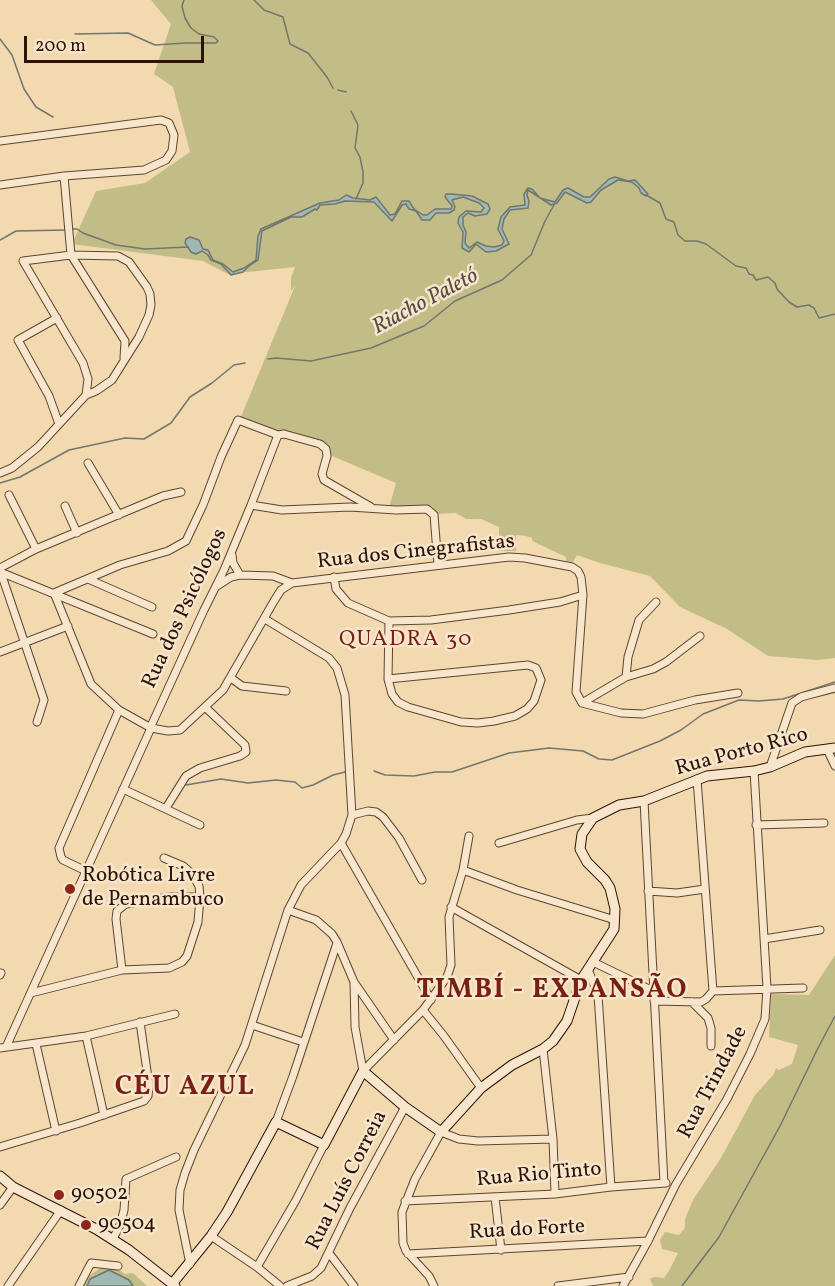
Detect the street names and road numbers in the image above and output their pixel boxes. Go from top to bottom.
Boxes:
street label: Rua dos Psicólogos [138,525,234,693]
street label: Rua dos Cinegrafistas [316,530,516,576]
street label: Rua Porto Rico [673,723,811,783]
street label: Rua Trindade [674,1022,754,1144]
street label: Rua Luís Correia [302,1107,394,1255]
street label: Rua Rio Tinto [475,1158,603,1194]
street label: Rua do Forte [468,1215,586,1247]

